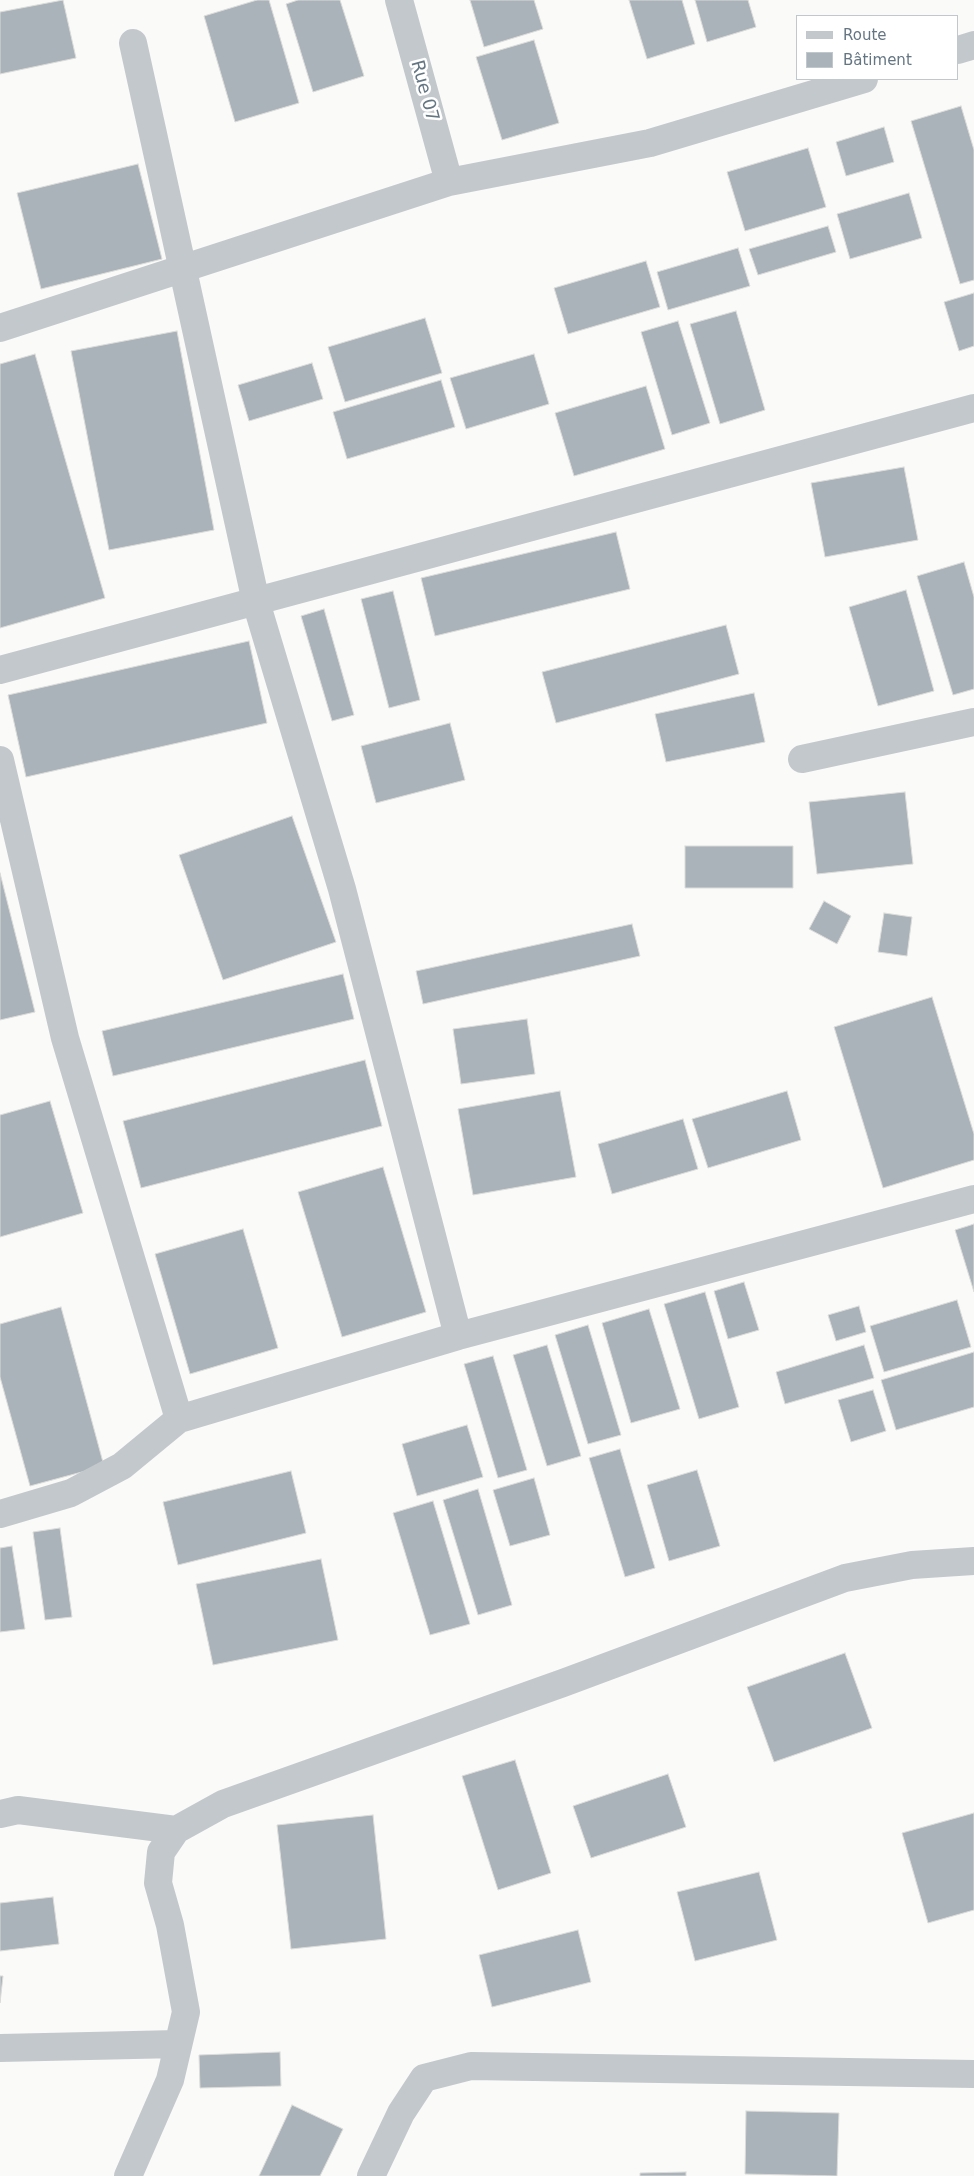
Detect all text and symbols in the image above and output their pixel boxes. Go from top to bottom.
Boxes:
legend [796,15,959,80]
text: Route [843,26,887,44]
text: Bâtiment [843,51,912,69]
street label: Rue 07 [405,58,443,124]

